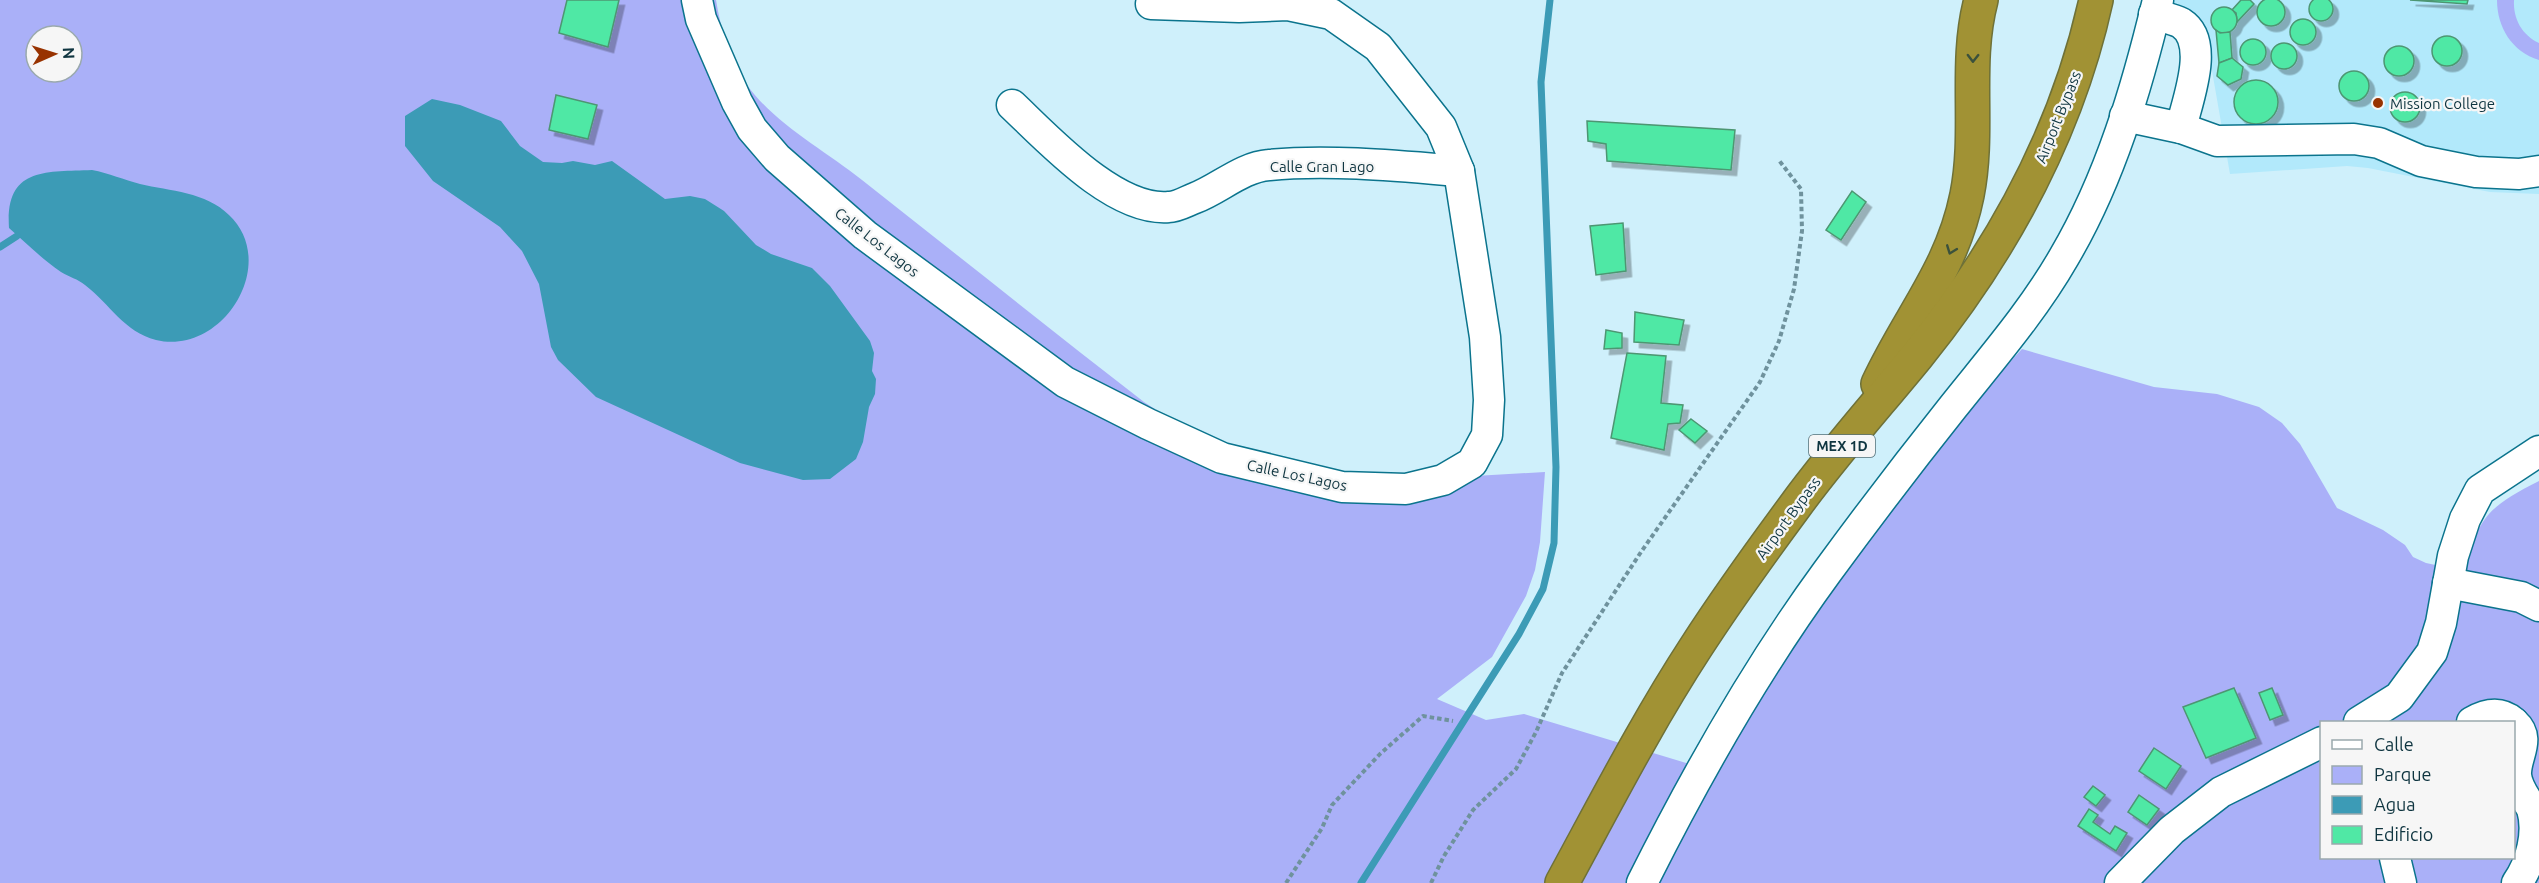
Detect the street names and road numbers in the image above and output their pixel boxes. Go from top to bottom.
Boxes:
street label: Airport Bypass [2032,68,2084,166]
street label: Calle Gran Lago [1270,158,1374,175]
street label: Calle Los Lagos [832,204,922,280]
road number: MEX 1D [1809,435,1875,457]
street label: Calle Los Lagos [1245,456,1349,494]
street label: Airport Bypass [1752,473,1824,563]

